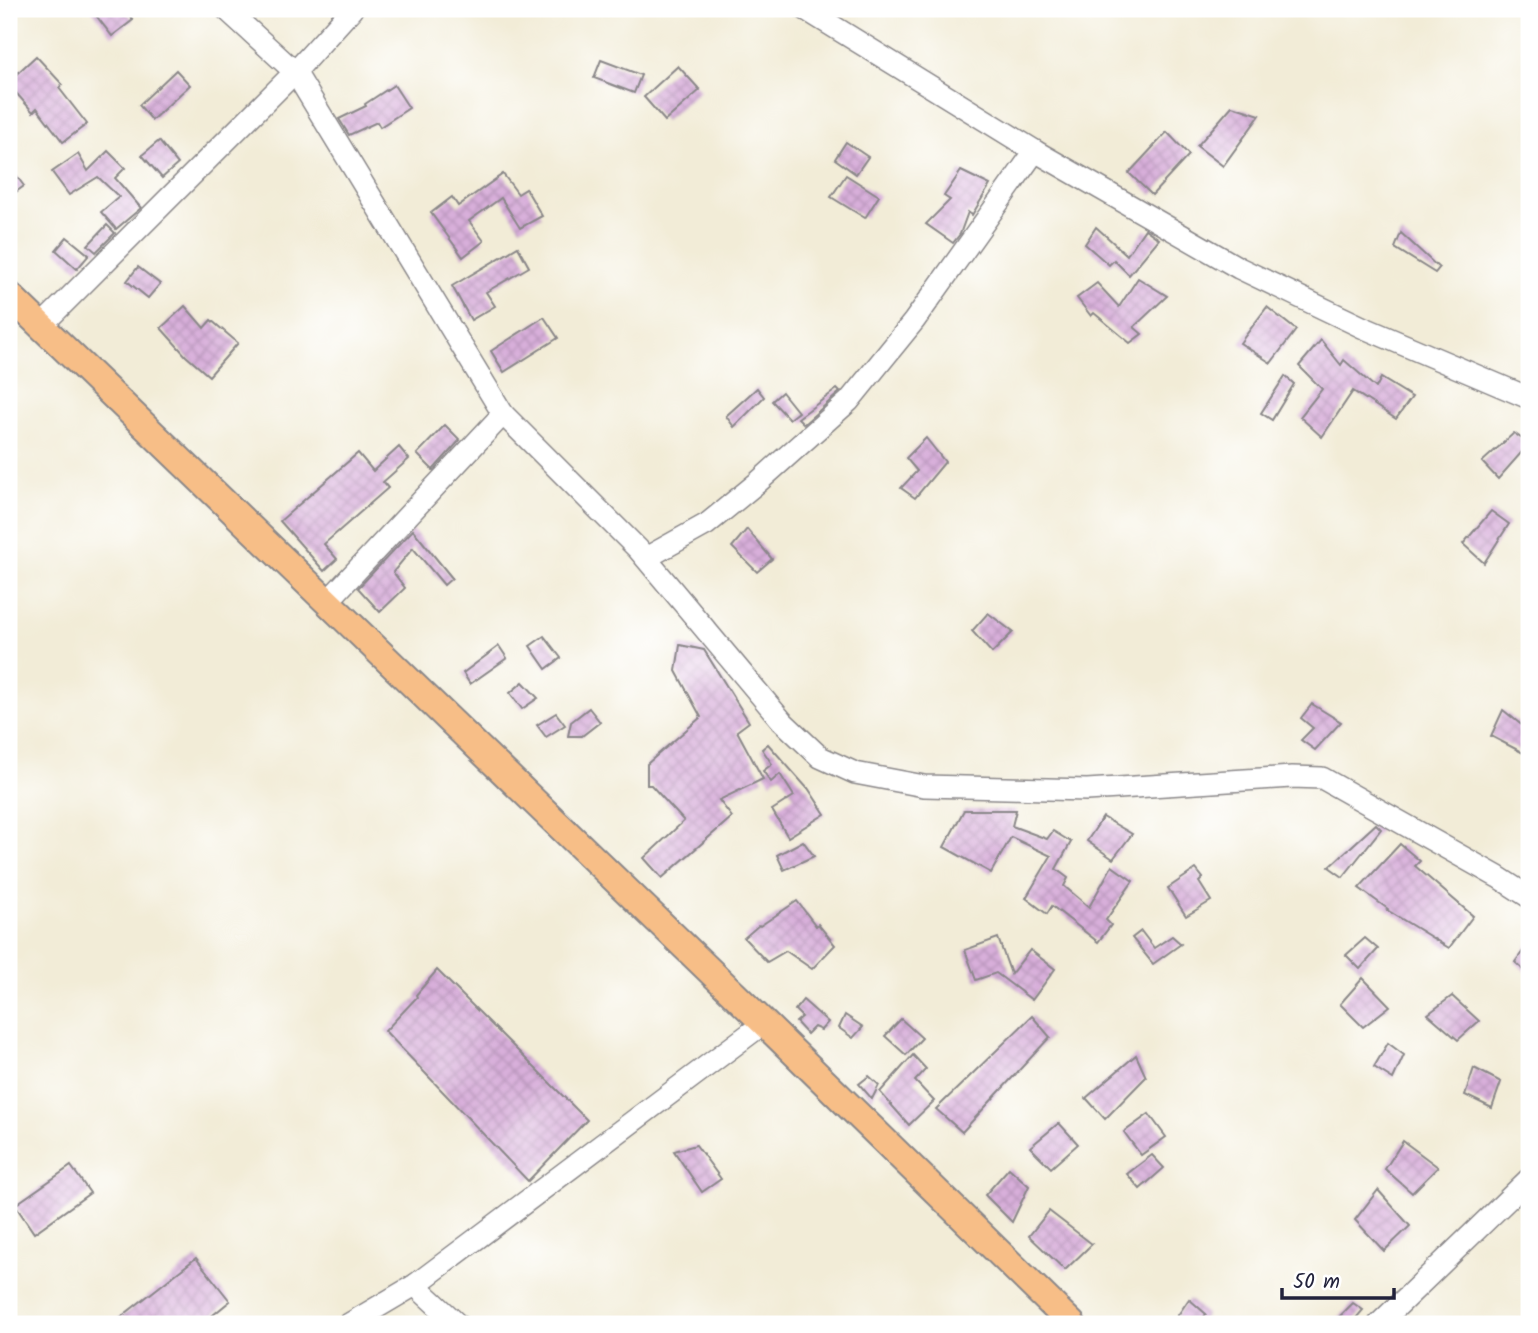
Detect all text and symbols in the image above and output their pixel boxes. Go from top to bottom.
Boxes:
scale bar [1282,1256,1394,1300]
text: 50 m [1293,1266,1340,1299]

